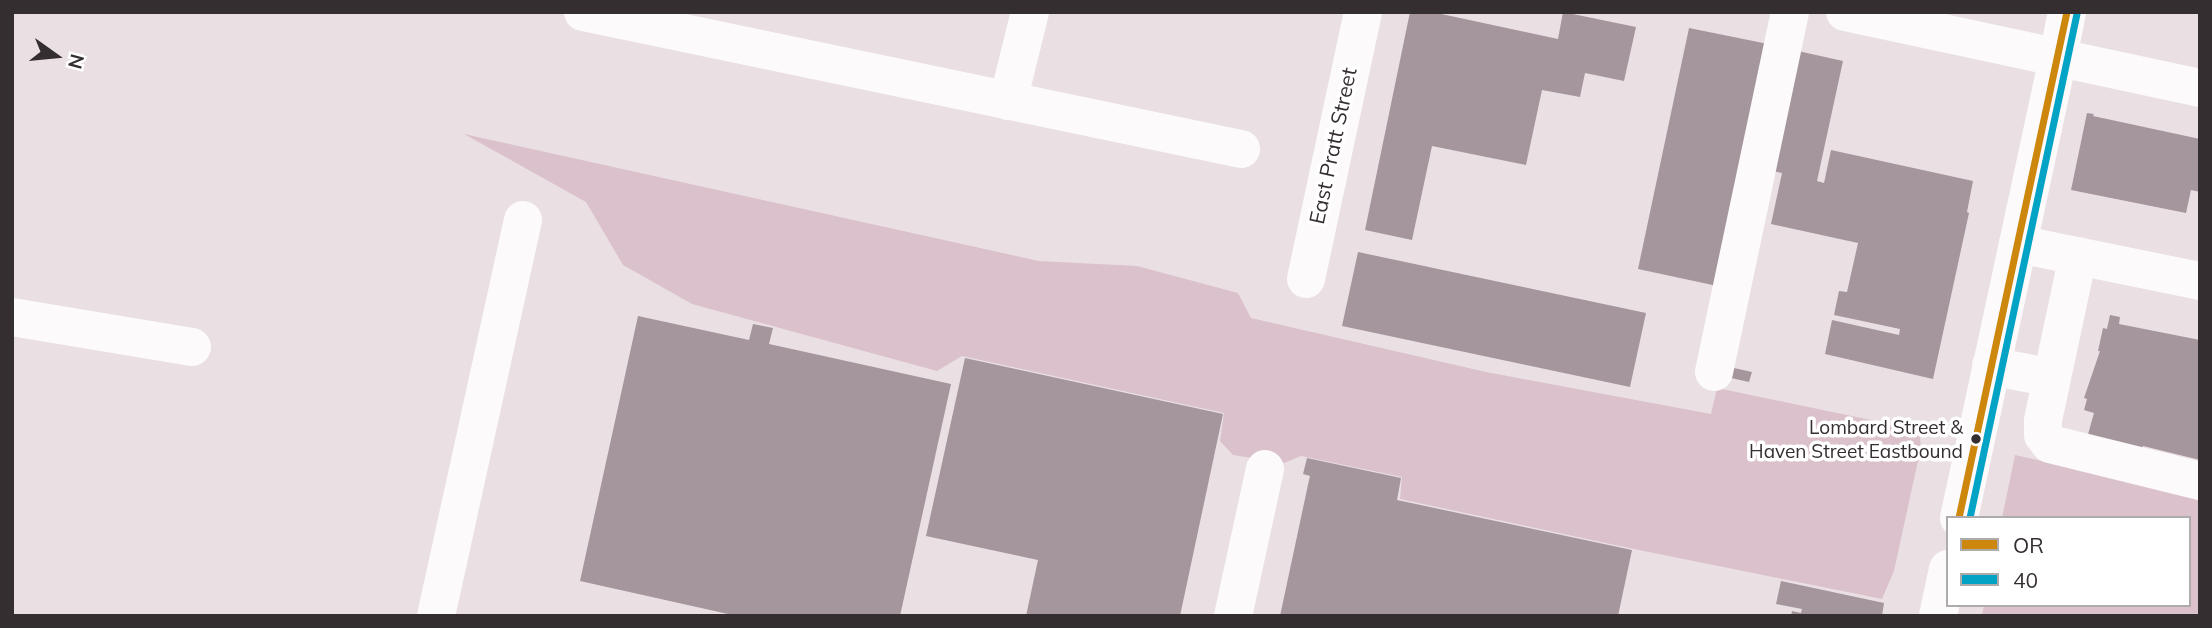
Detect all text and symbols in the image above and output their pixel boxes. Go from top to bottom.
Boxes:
north arrow [21,21,91,91]
text: N [63,51,90,71]
street label: East Pratt Street [1305,65,1363,227]
place label: Lombard Street & Haven Street Eastbound [1749,417,1963,461]
marker: Lombard Street & Haven Street Eastbound [1969,432,1983,446]
legend [1946,516,2191,607]
text: OR [2013,532,2044,558]
text: 40 [2013,567,2038,593]

